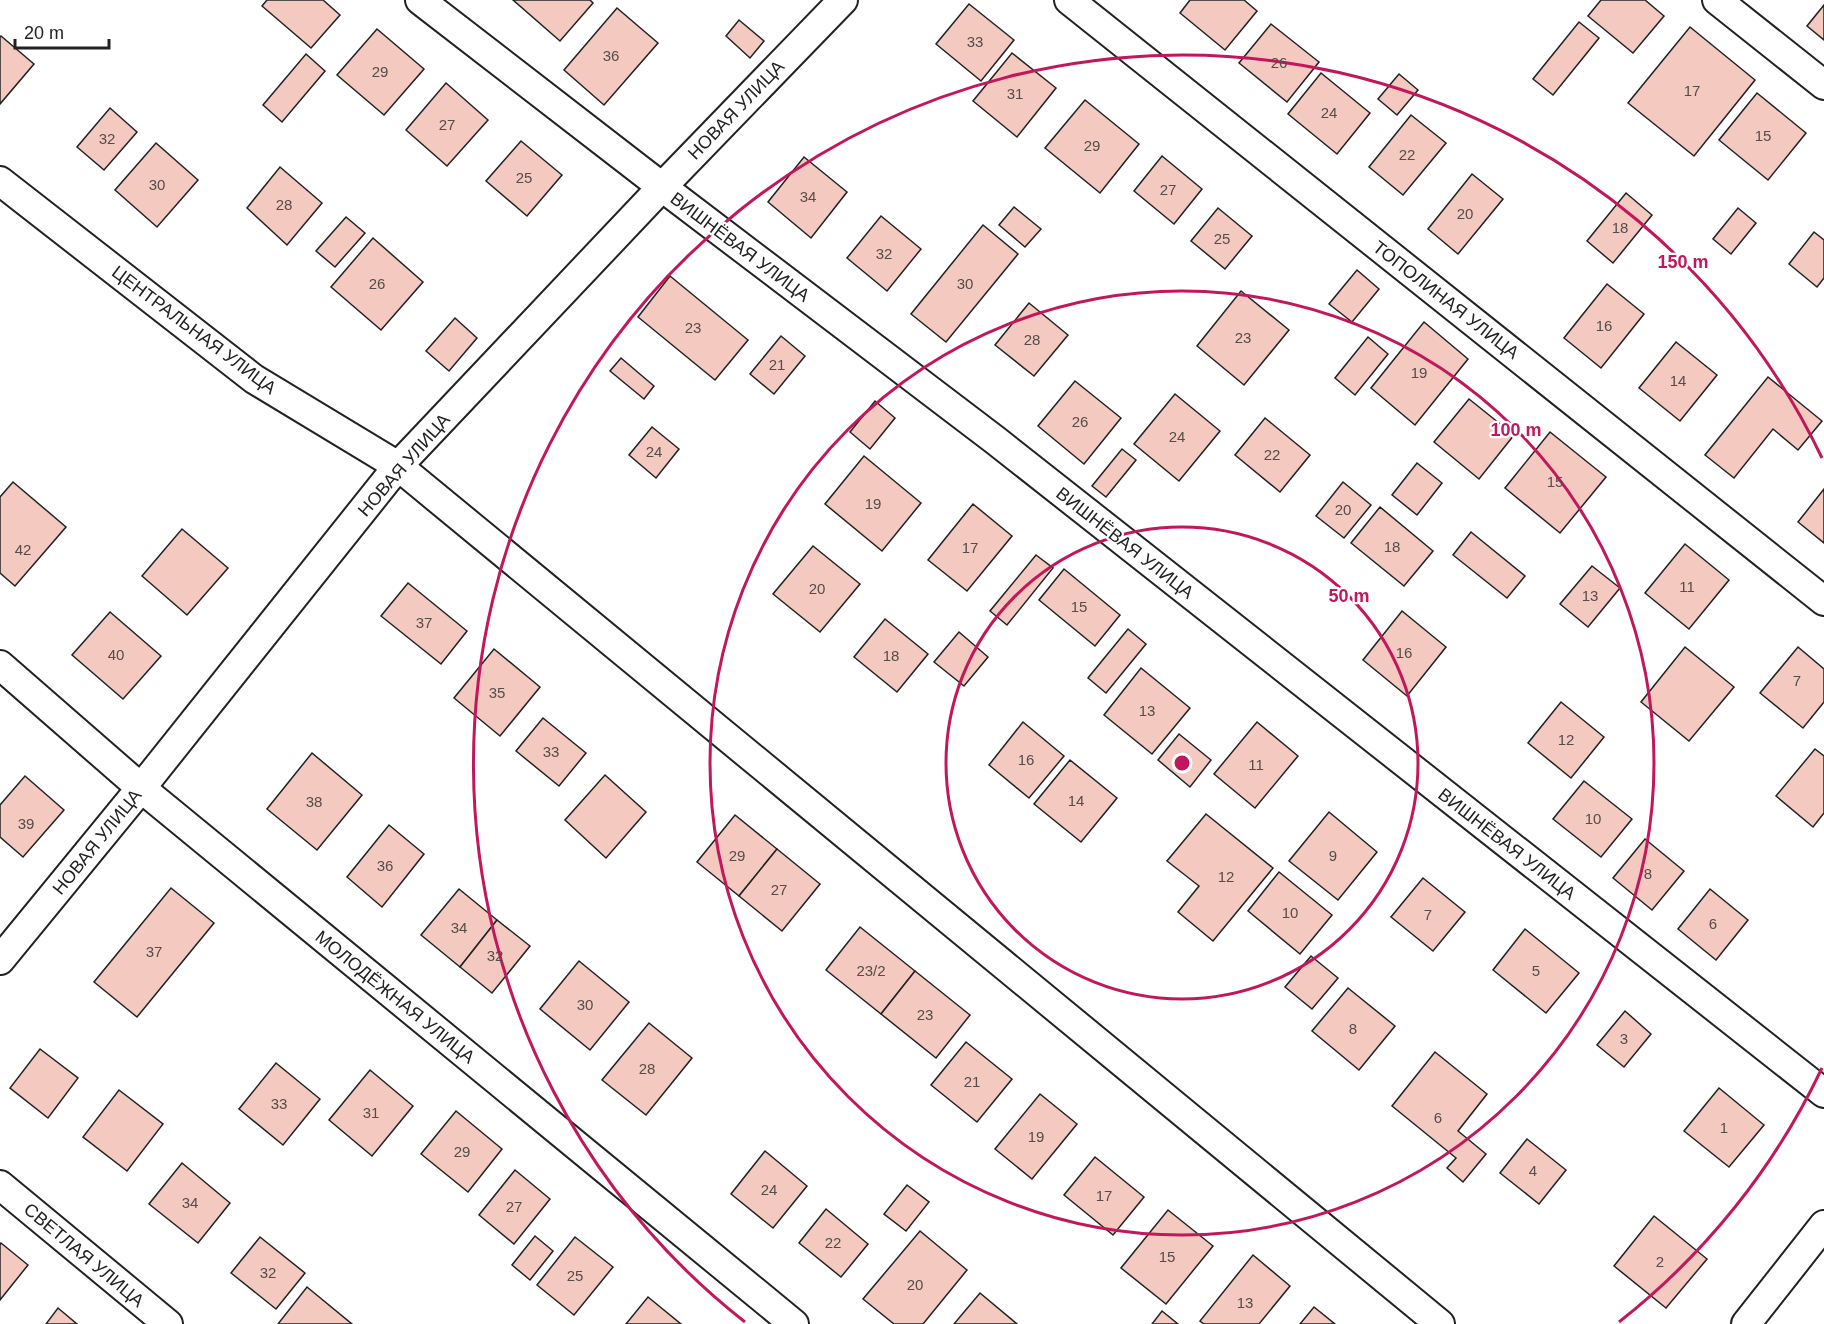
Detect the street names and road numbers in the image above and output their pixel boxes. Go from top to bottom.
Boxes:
street label: НОВАЯ УЛИЦА [684,57,788,163]
street label: ВИШНЁВАЯ УЛИЦА [667,188,813,306]
street label: ТОПОЛИНАЯ УЛИЦА [1369,237,1523,363]
street label: ЦЕНТРАЛЬНАЯ УЛИЦА [108,262,280,398]
street label: НОВАЯ УЛИЦА [354,410,454,520]
street label: ВИШНЁВАЯ УЛИЦА [1052,483,1198,603]
street label: ВИШНЁВАЯ УЛИЦА [1434,784,1580,904]
street label: НОВАЯ УЛИЦА [49,785,145,899]
street label: МОЛОДЁЖНАЯ УЛИЦА [311,927,479,1067]
street label: СВЕТЛАЯ УЛИЦА [20,1199,148,1311]

